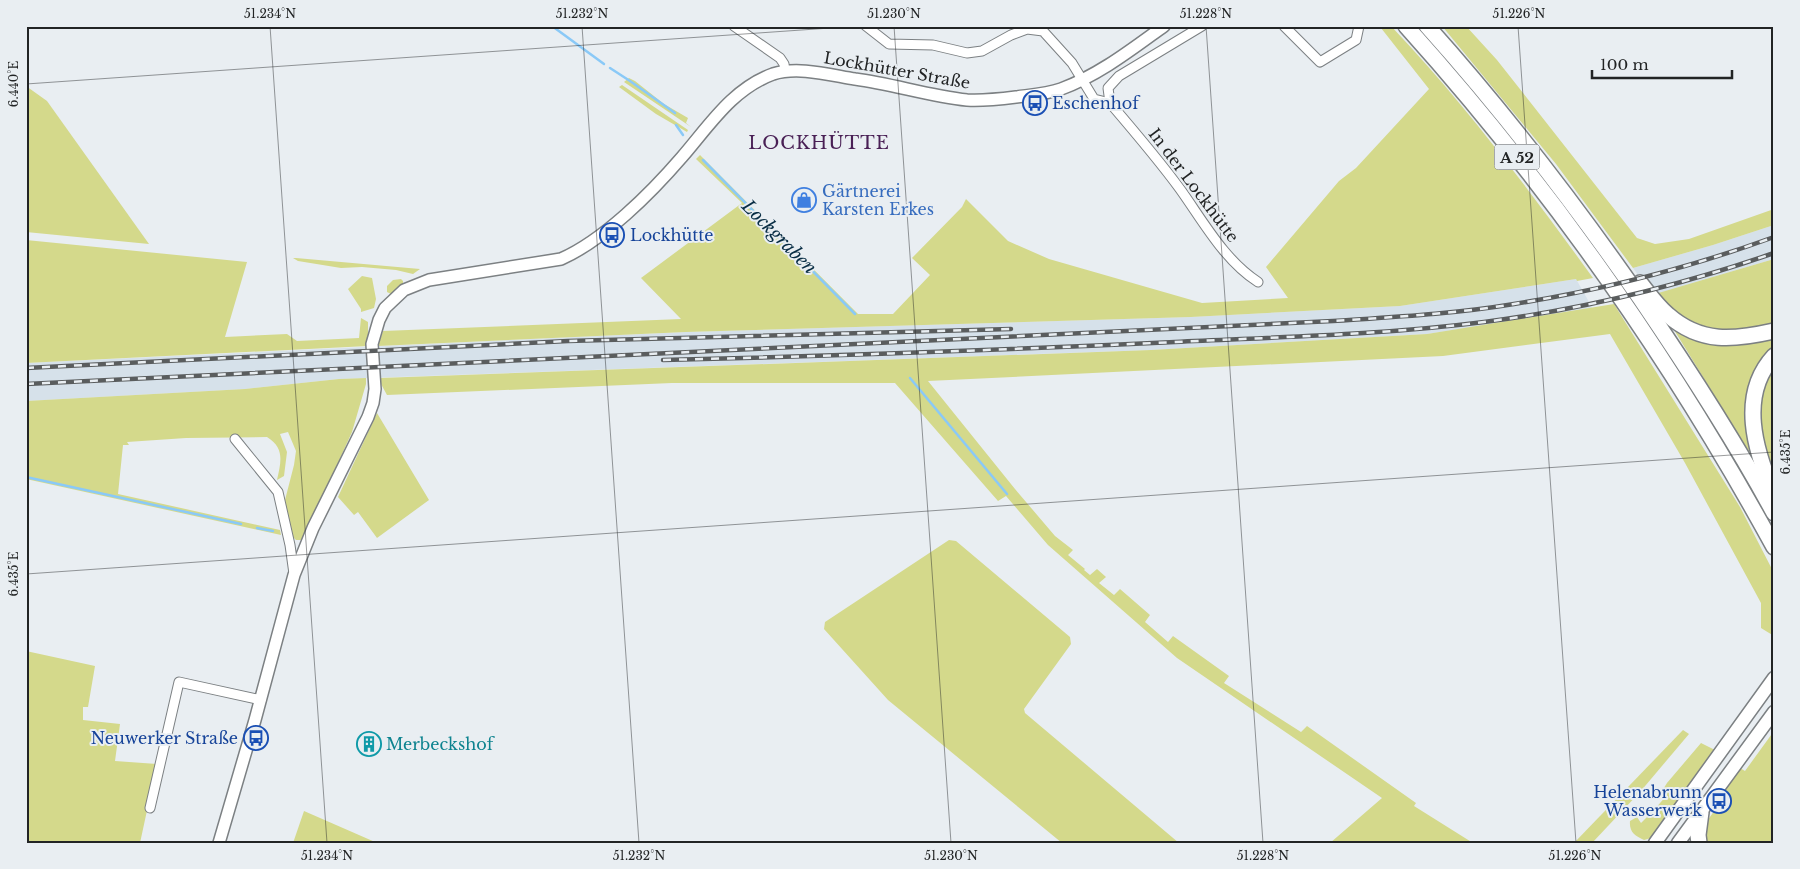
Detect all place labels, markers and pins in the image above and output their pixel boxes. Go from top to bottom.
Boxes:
bus stop icon: Eschenhof [1022,90,1048,116]
place label: Eschenhof [1052,93,1141,113]
place label: Gärtnerei Karsten Erkes [822,181,934,219]
shop icon: Gärtnerei Karsten Erkes [791,187,817,213]
bus stop icon: Lockhütte [599,222,625,248]
place label: Lockhütte [630,225,714,245]
bus stop icon: Neuwerker Straße [243,725,269,751]
place label: Neuwerker Straße [91,728,238,748]
building icon: Merbeckshof [356,731,382,757]
place label: Merbeckshof [386,734,496,754]
place label: Helenabrunn Wasserwerk [1593,782,1702,820]
bus stop icon: Helenabrunn Wasserwerk [1706,788,1732,814]

